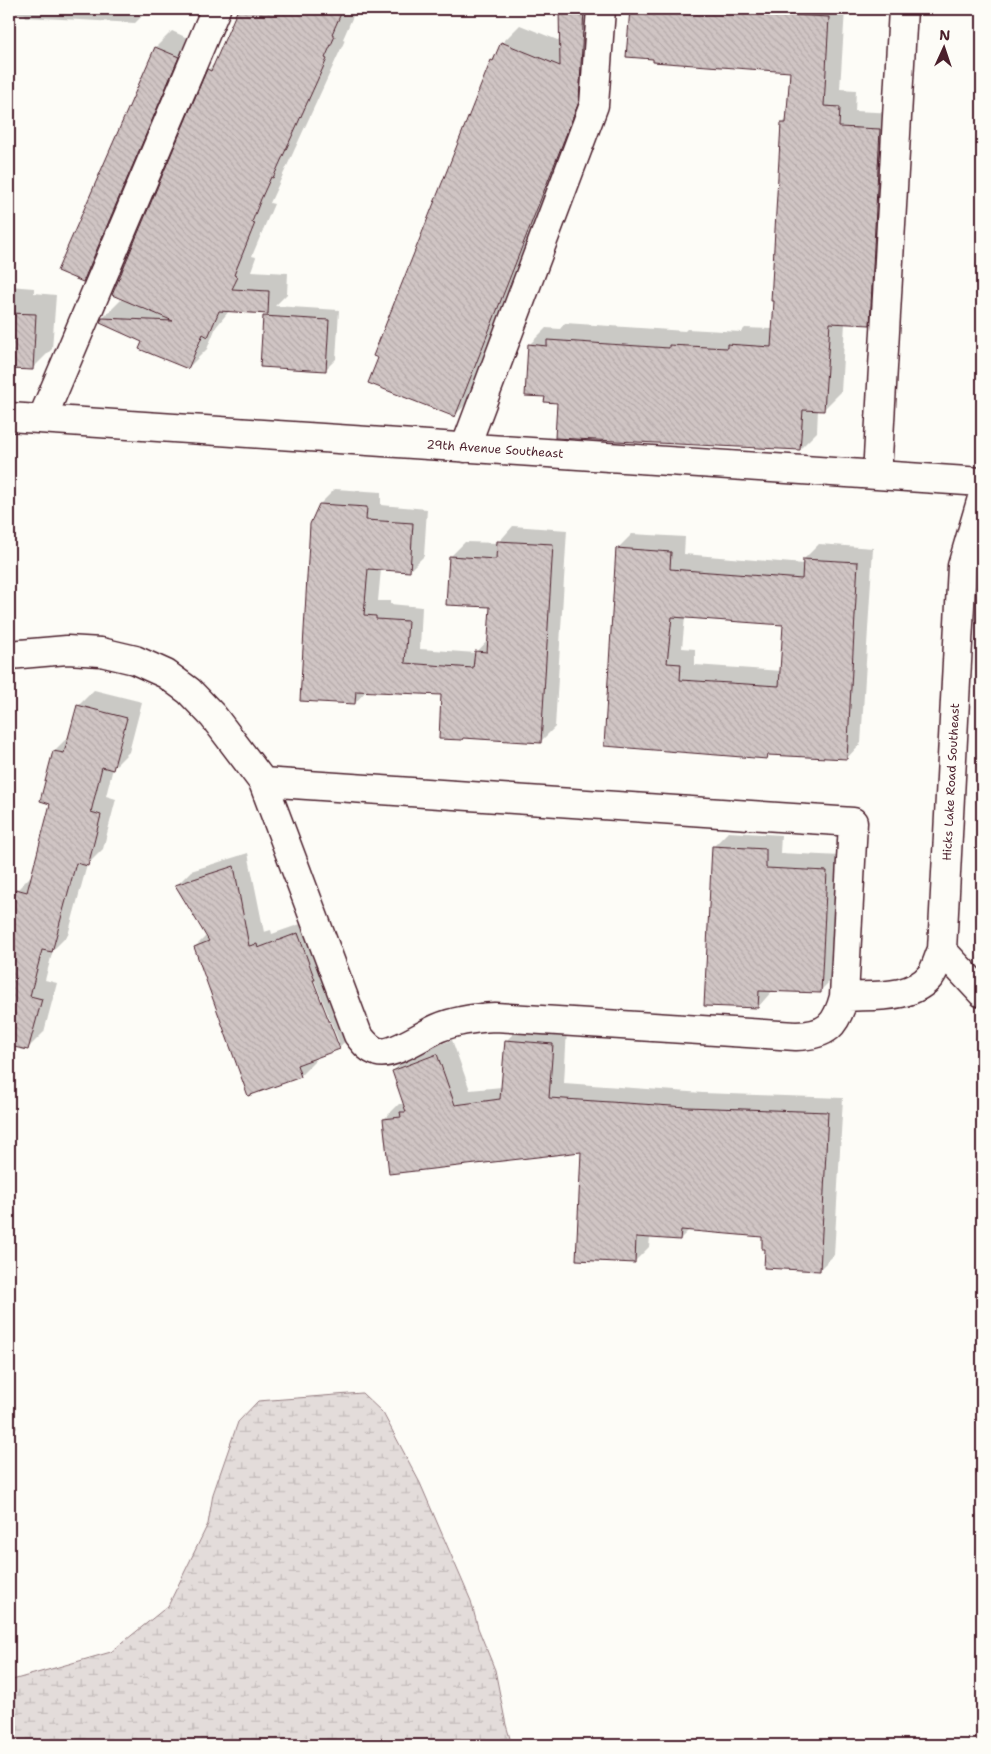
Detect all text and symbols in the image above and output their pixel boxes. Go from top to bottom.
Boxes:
north arrow [918,22,968,72]
text: N [939,26,951,44]
street label: 29th Avenue Southeast [426,436,564,462]
street label: Hicks Lake Road Southeast [939,703,963,861]

